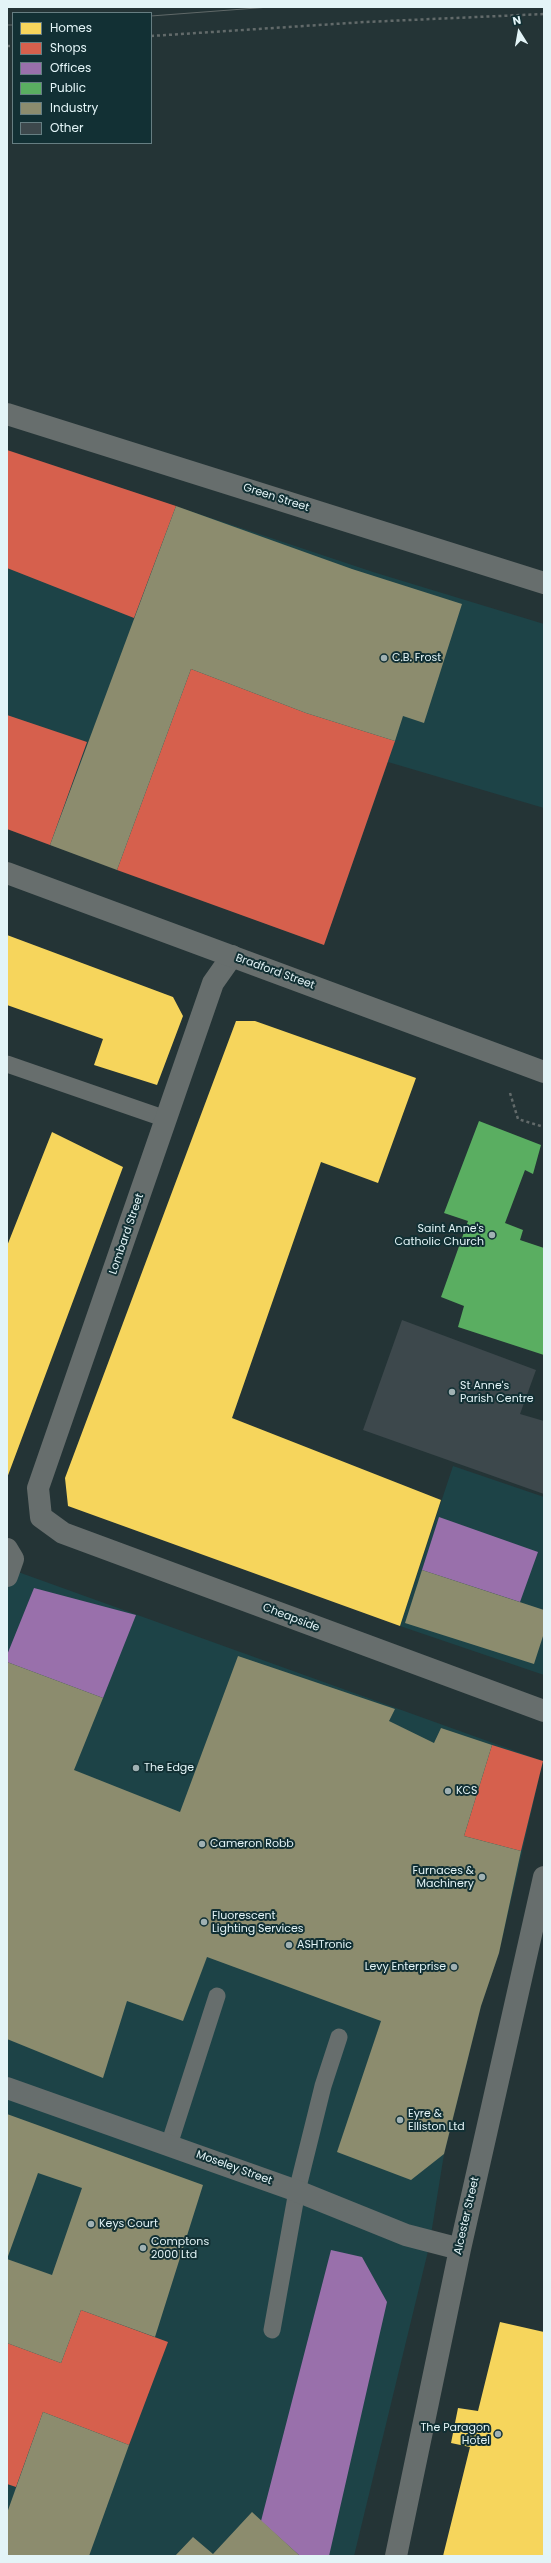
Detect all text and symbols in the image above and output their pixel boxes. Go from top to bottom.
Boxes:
legend [12,12,152,144]
north arrow [499,12,539,52]
text: N [511,12,522,29]
text: Homes [50,19,92,36]
text: Shops [50,39,87,56]
text: Offices [50,59,91,76]
text: Public [50,79,86,96]
text: Industry [50,99,98,116]
text: Other [50,119,83,136]
street label: Green Street [241,481,311,515]
place label: C.B. Frost [392,651,441,665]
marker: C.B. Frost [379,653,389,663]
street label: Bradford Street [234,952,316,992]
street label: Lombard Street [107,1192,147,1276]
place label: Saint Anne's Catholic Church [395,1222,484,1248]
marker: Saint Anne's Catholic Church [487,1230,497,1240]
place label: St Anne's Parish Centre [460,1379,534,1405]
marker: St Anne's Parish Centre [447,1387,457,1397]
street label: Cheapside [261,1601,321,1635]
place label: The Edge [144,1761,194,1775]
marker: The Edge [131,1763,141,1773]
place label: KCS [456,1784,478,1798]
marker: KCS [443,1786,453,1796]
place label: Cameron Robb [210,1837,294,1851]
marker: Cameron Robb [197,1839,207,1849]
place label: Furnaces & Machinery [413,1864,474,1890]
marker: Furnaces & Machinery [477,1872,487,1882]
place label: Fluorescent Lighting Services [212,1909,304,1935]
marker: Fluorescent Lighting Services [199,1917,209,1927]
place label: ASHTronic [297,1938,352,1952]
marker: ASHTronic [284,1940,294,1950]
place label: Levy Enterprise [365,1960,446,1974]
marker: Levy Enterprise [449,1962,459,1972]
place label: Eyre & Elliston Ltd [408,2107,465,2133]
marker: Eyre & Elliston Ltd [395,2115,405,2125]
street label: Moseley Street [194,2148,274,2188]
street label: Alcester Street [452,2176,482,2256]
place label: Keys Court [99,2217,158,2231]
marker: Keys Court [86,2219,96,2229]
place label: Comptons 2000 Ltd [151,2235,209,2261]
marker: Comptons 2000 Ltd [138,2243,148,2253]
place label: The Paragon Hotel [420,2421,490,2447]
marker: The Paragon Hotel [493,2429,503,2439]

